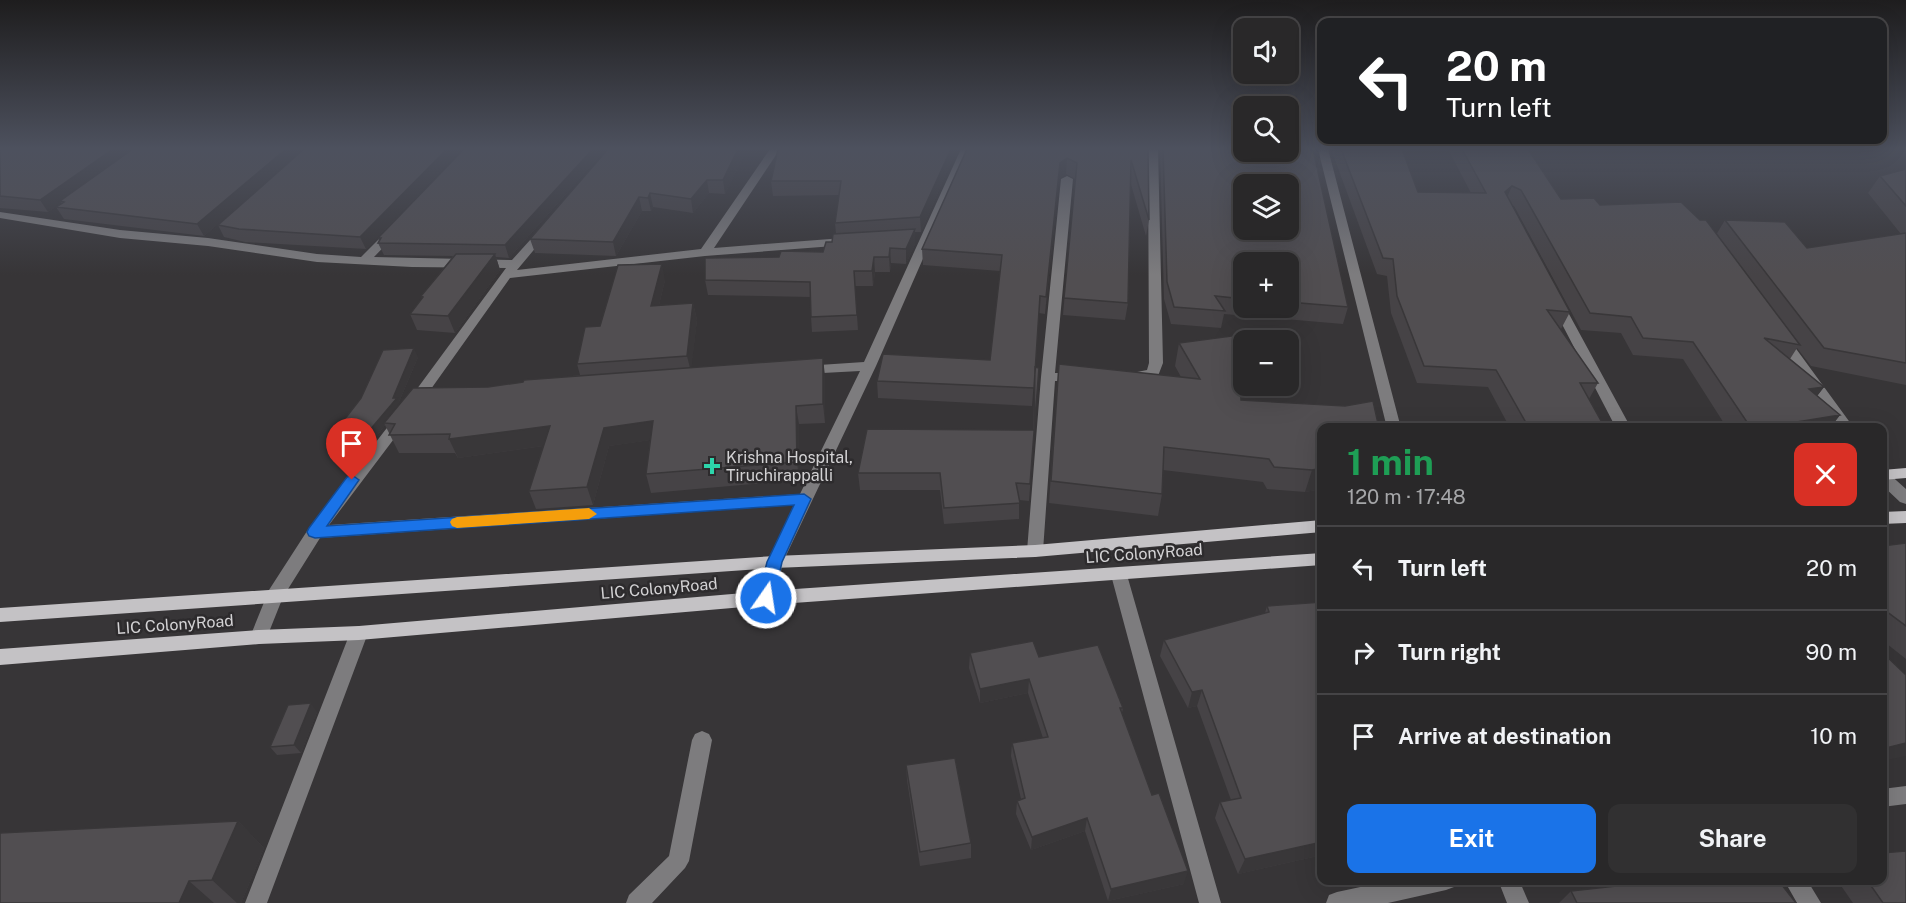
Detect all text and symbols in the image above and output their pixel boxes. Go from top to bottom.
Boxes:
map controls [1233,18,1299,396]
button: sound [1233,18,1299,84]
text: 20 m [1446,41,1547,90]
icon: left [1347,42,1425,120]
text: Turn left [1446,91,1552,123]
button: search [1233,96,1299,162]
button: layers [1233,174,1299,240]
button: + [1233,252,1299,318]
button: − [1233,330,1299,396]
pin [326,418,377,480]
icon: arrive [335,427,368,460]
text: 1 min [1347,441,1434,483]
button: close [1794,443,1857,506]
place label: Krishna Hospital, Tiruchirappalli [726,448,853,485]
marker: Krishna Hospital, Tiruchirappalli [703,457,721,475]
text: 120 m · 17:48 [1347,485,1466,509]
street label: LIC ColonyRoad [1085,540,1203,567]
icon: left [1347,552,1380,585]
text: Turn left [1398,555,1487,581]
text: 20 m [1806,555,1857,581]
position arrow [734,566,798,630]
street label: LIC ColonyRoad [600,574,718,603]
street label: LIC ColonyRoad [116,611,234,638]
icon: right [1347,636,1380,669]
text: Turn right [1398,639,1501,665]
text: 90 m [1806,639,1857,665]
icon: arrive [1347,720,1380,753]
text: Arrive at destination [1398,723,1611,749]
text: 10 m [1810,723,1857,749]
button: Exit [1347,804,1596,873]
button: Share [1608,804,1857,873]

